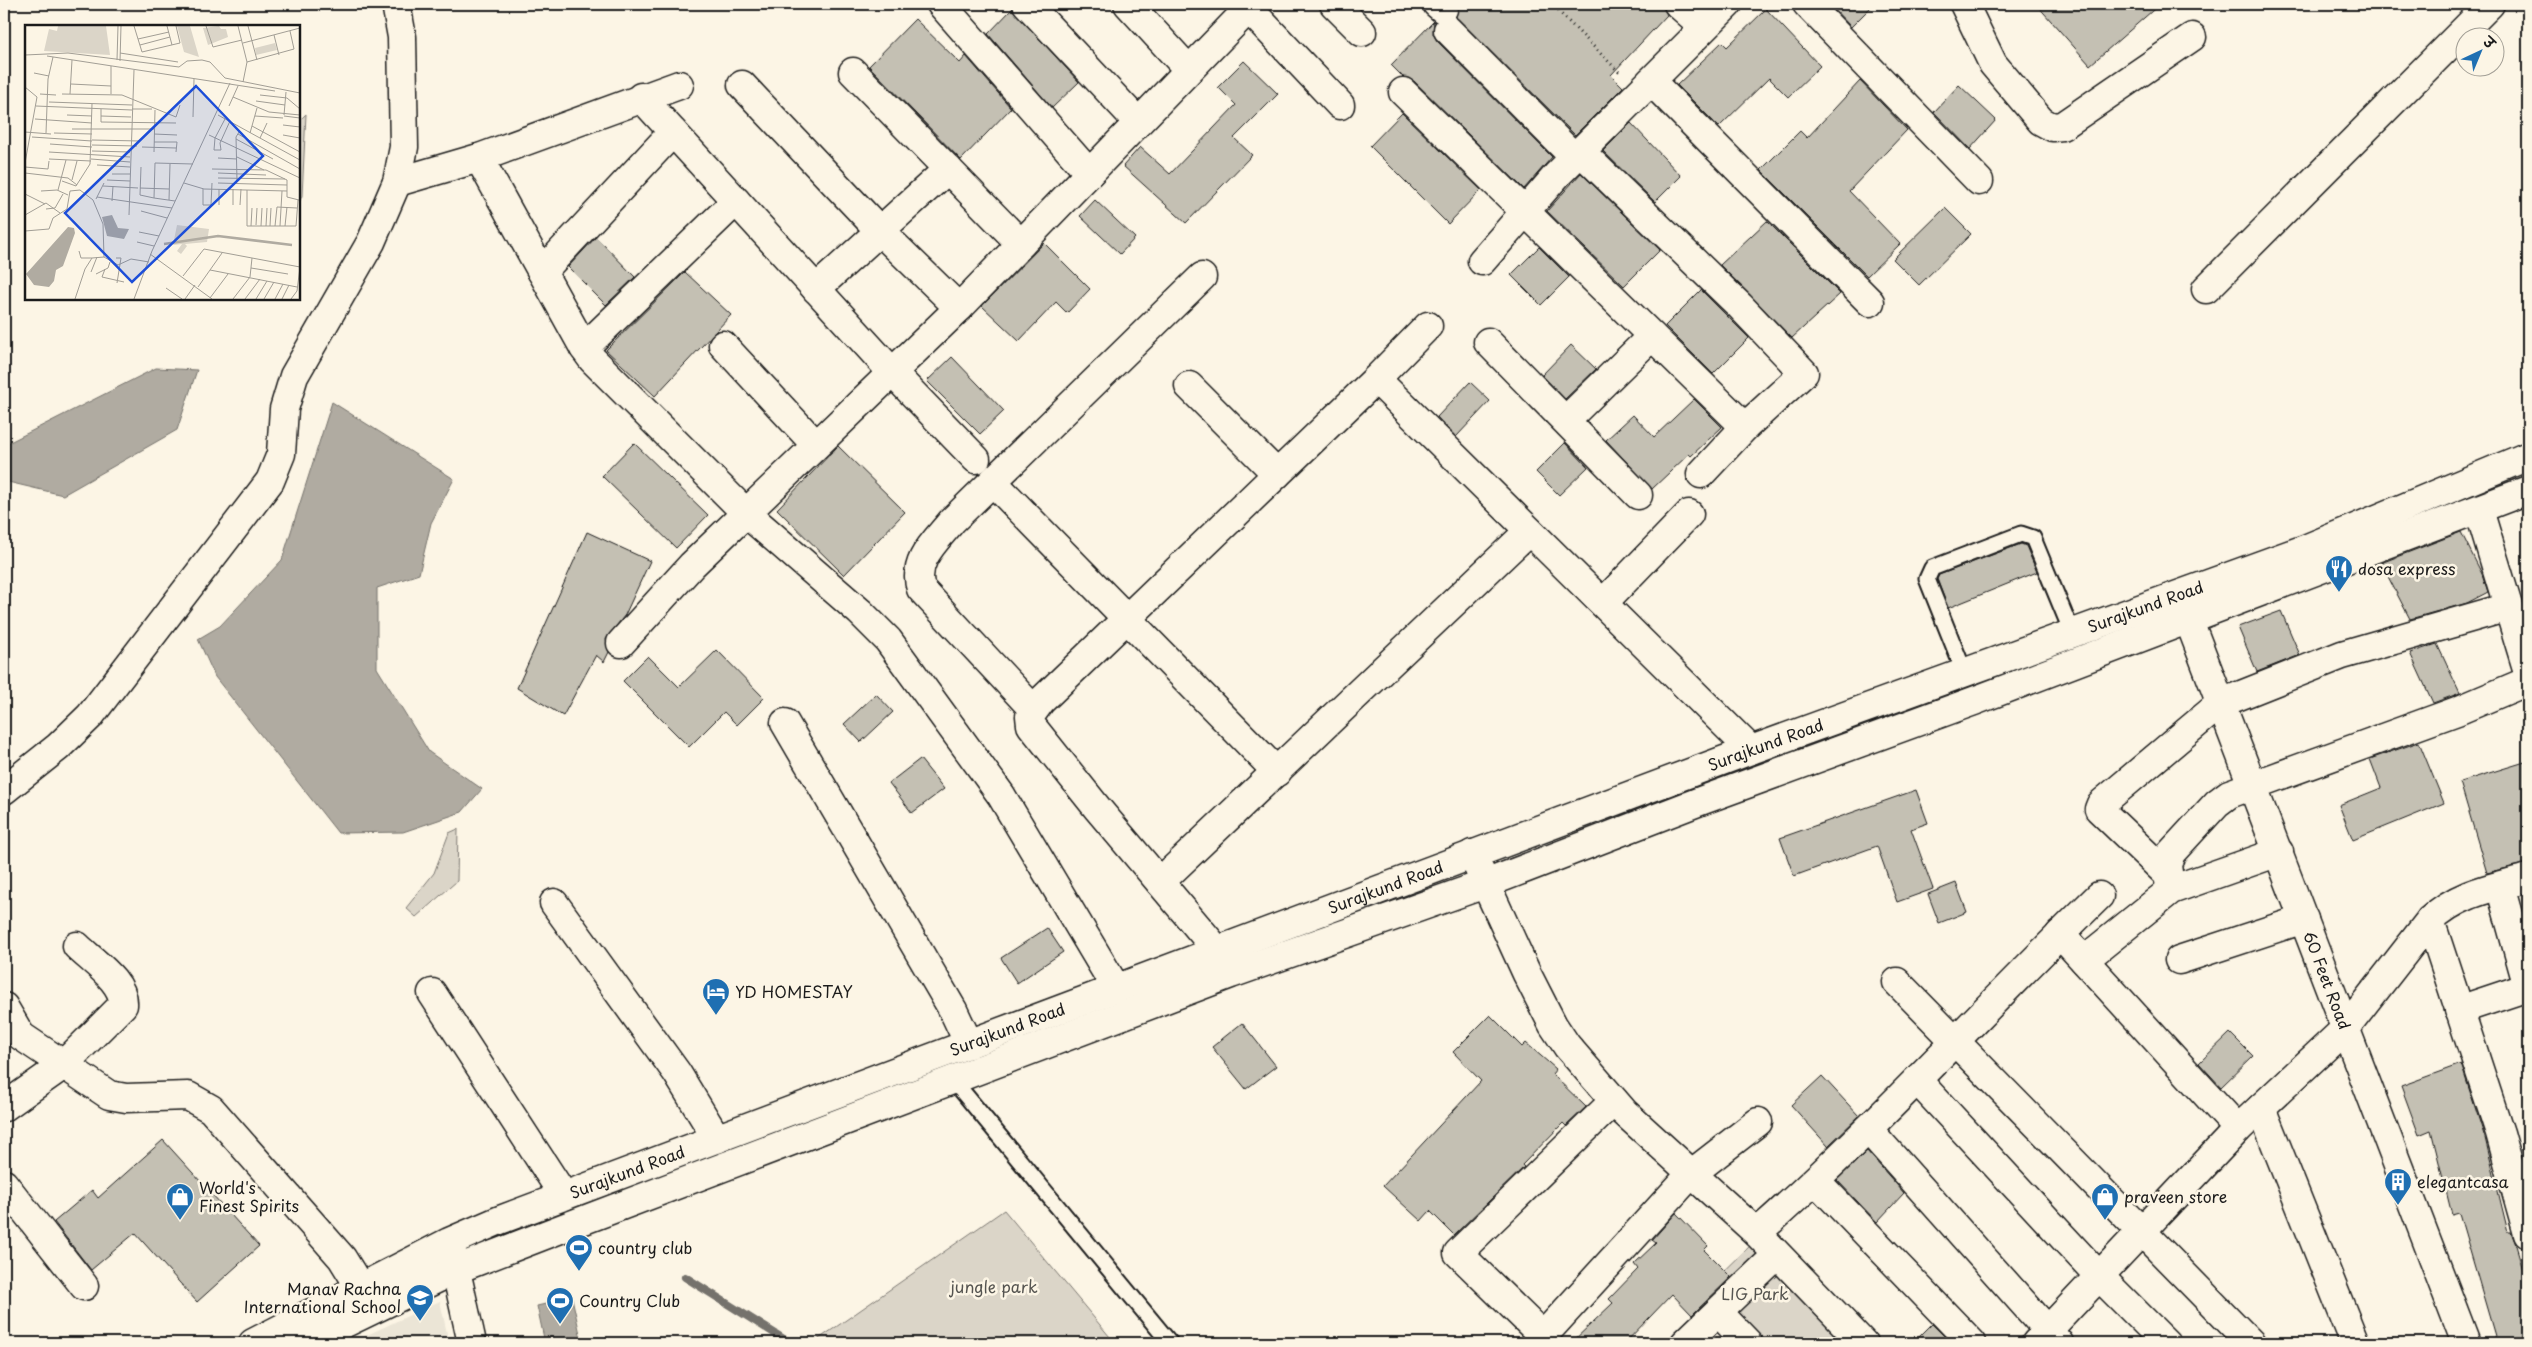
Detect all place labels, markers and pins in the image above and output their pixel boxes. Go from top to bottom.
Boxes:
restaurant icon: dosa express [2324,554,2354,593]
place label: dosa express [2358,556,2456,580]
hotel icon: YD HOMESTAY [701,977,731,1016]
place label: YD HOMESTAY [735,979,853,1003]
building icon: elegantcasa [2383,1167,2413,1206]
place label: elegantcasa [2417,1169,2509,1193]
place label: World's Finest Spirits [199,1175,299,1217]
shop icon: World's Finest Spirits [165,1182,195,1221]
shop icon: praveen store [2090,1182,2120,1221]
place label: praveen store [2124,1184,2227,1208]
sports icon: country club [564,1233,594,1272]
place label: country club [598,1235,692,1259]
place label: Manav Rachna International School [244,1276,401,1318]
school or university icon: Manav Rachna International School [405,1283,435,1322]
sports icon: Country Club [545,1286,575,1325]
place label: Country Club [579,1288,680,1312]

